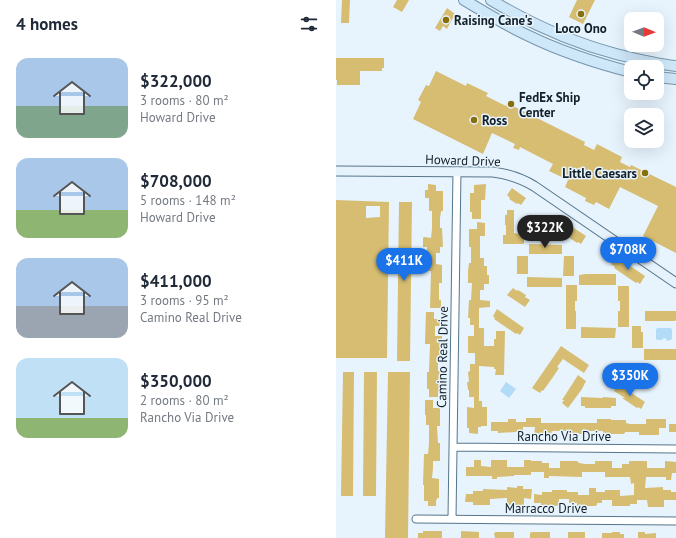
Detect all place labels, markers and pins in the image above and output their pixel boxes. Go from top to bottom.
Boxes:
marker: Loco Ono [576,9,586,19]
place label: Raising Cane's [454,12,533,29]
marker: Raising Cane's [441,15,451,25]
place label: Loco Ono [555,20,607,37]
place label: FedEx Ship Center [519,89,580,121]
marker: FedEx Ship Center [506,99,516,109]
place label: Ross [482,112,508,129]
marker: Ross [469,115,479,125]
place label: Little Caesars [562,165,638,182]
marker: Little Caesars [640,168,650,178]
pin: $322K [517,215,573,249]
pin: $708K [600,237,656,271]
pin: $411K [376,248,432,282]
pin: $350K [602,363,658,397]

